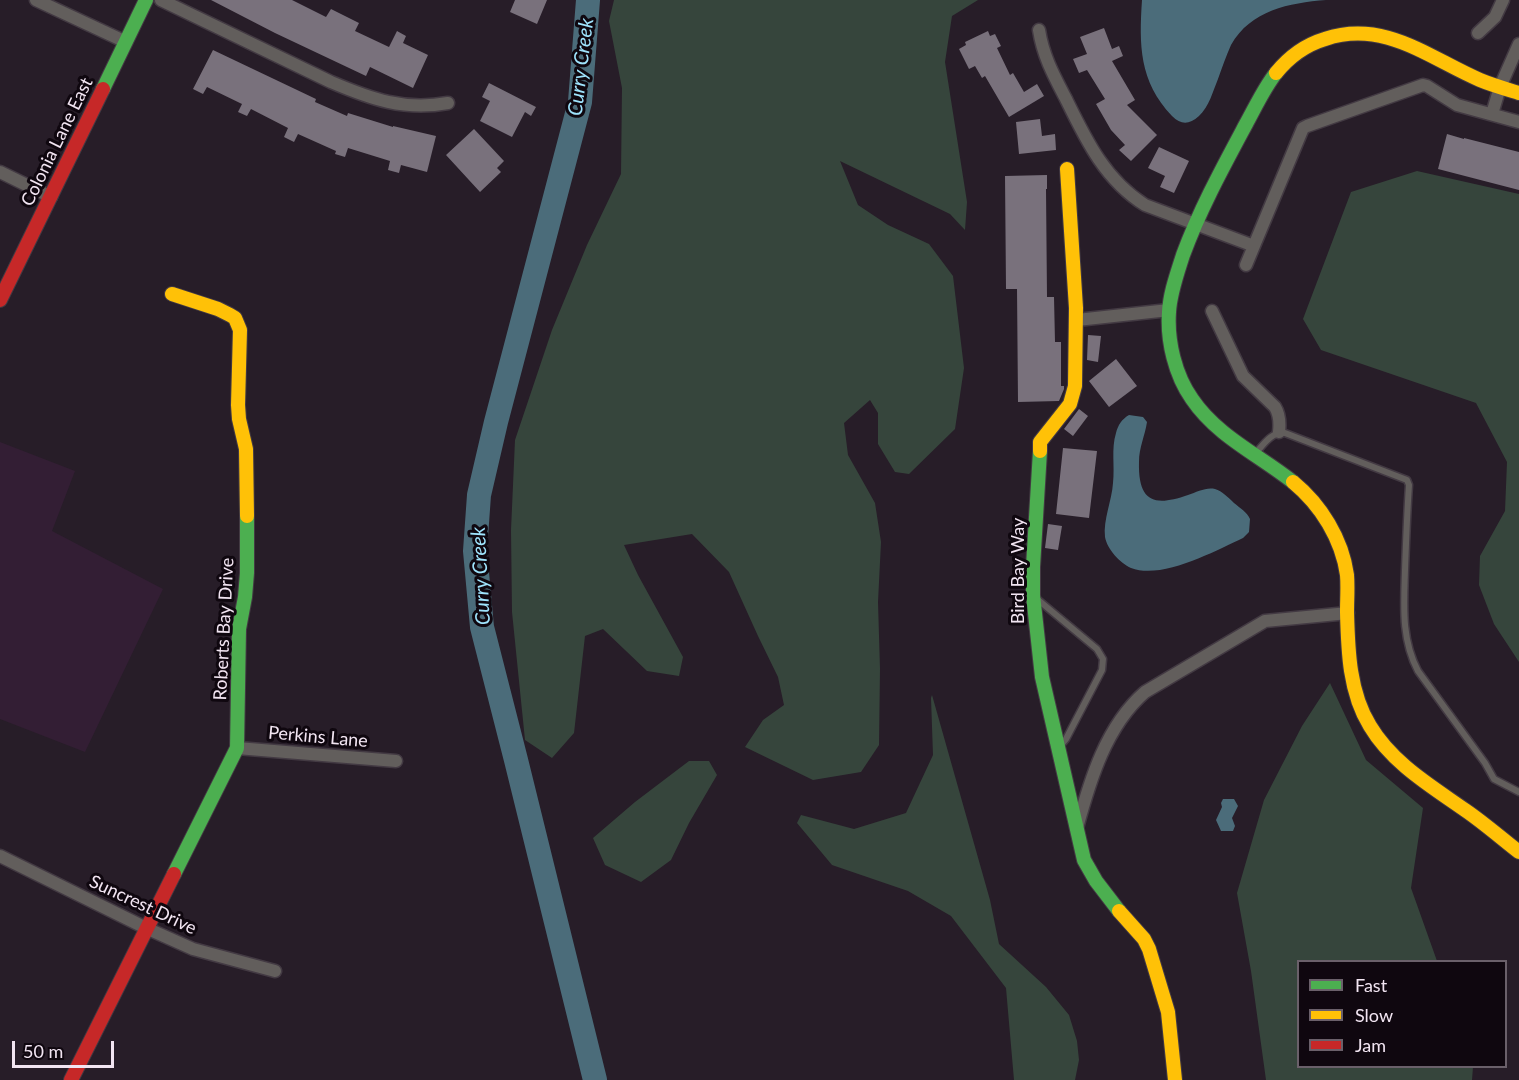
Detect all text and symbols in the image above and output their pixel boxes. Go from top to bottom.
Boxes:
water label: Curry Creek [563,17,599,117]
street label: Colonia Lane East [17,74,97,210]
street label: Bird Bay Way [1007,518,1029,624]
water label: Curry Creek [466,526,496,626]
street label: Roberts Bay Drive [209,557,239,701]
street label: Perkins Lane [267,722,369,752]
street label: Suncrest Drive [86,871,200,939]
legend [1297,960,1507,1068]
text: Fast [1355,974,1387,996]
text: Slow [1355,1004,1393,1026]
scale bar [15,1029,117,1067]
text: Jam [1355,1034,1386,1056]
text: 50 m [23,1040,63,1062]

